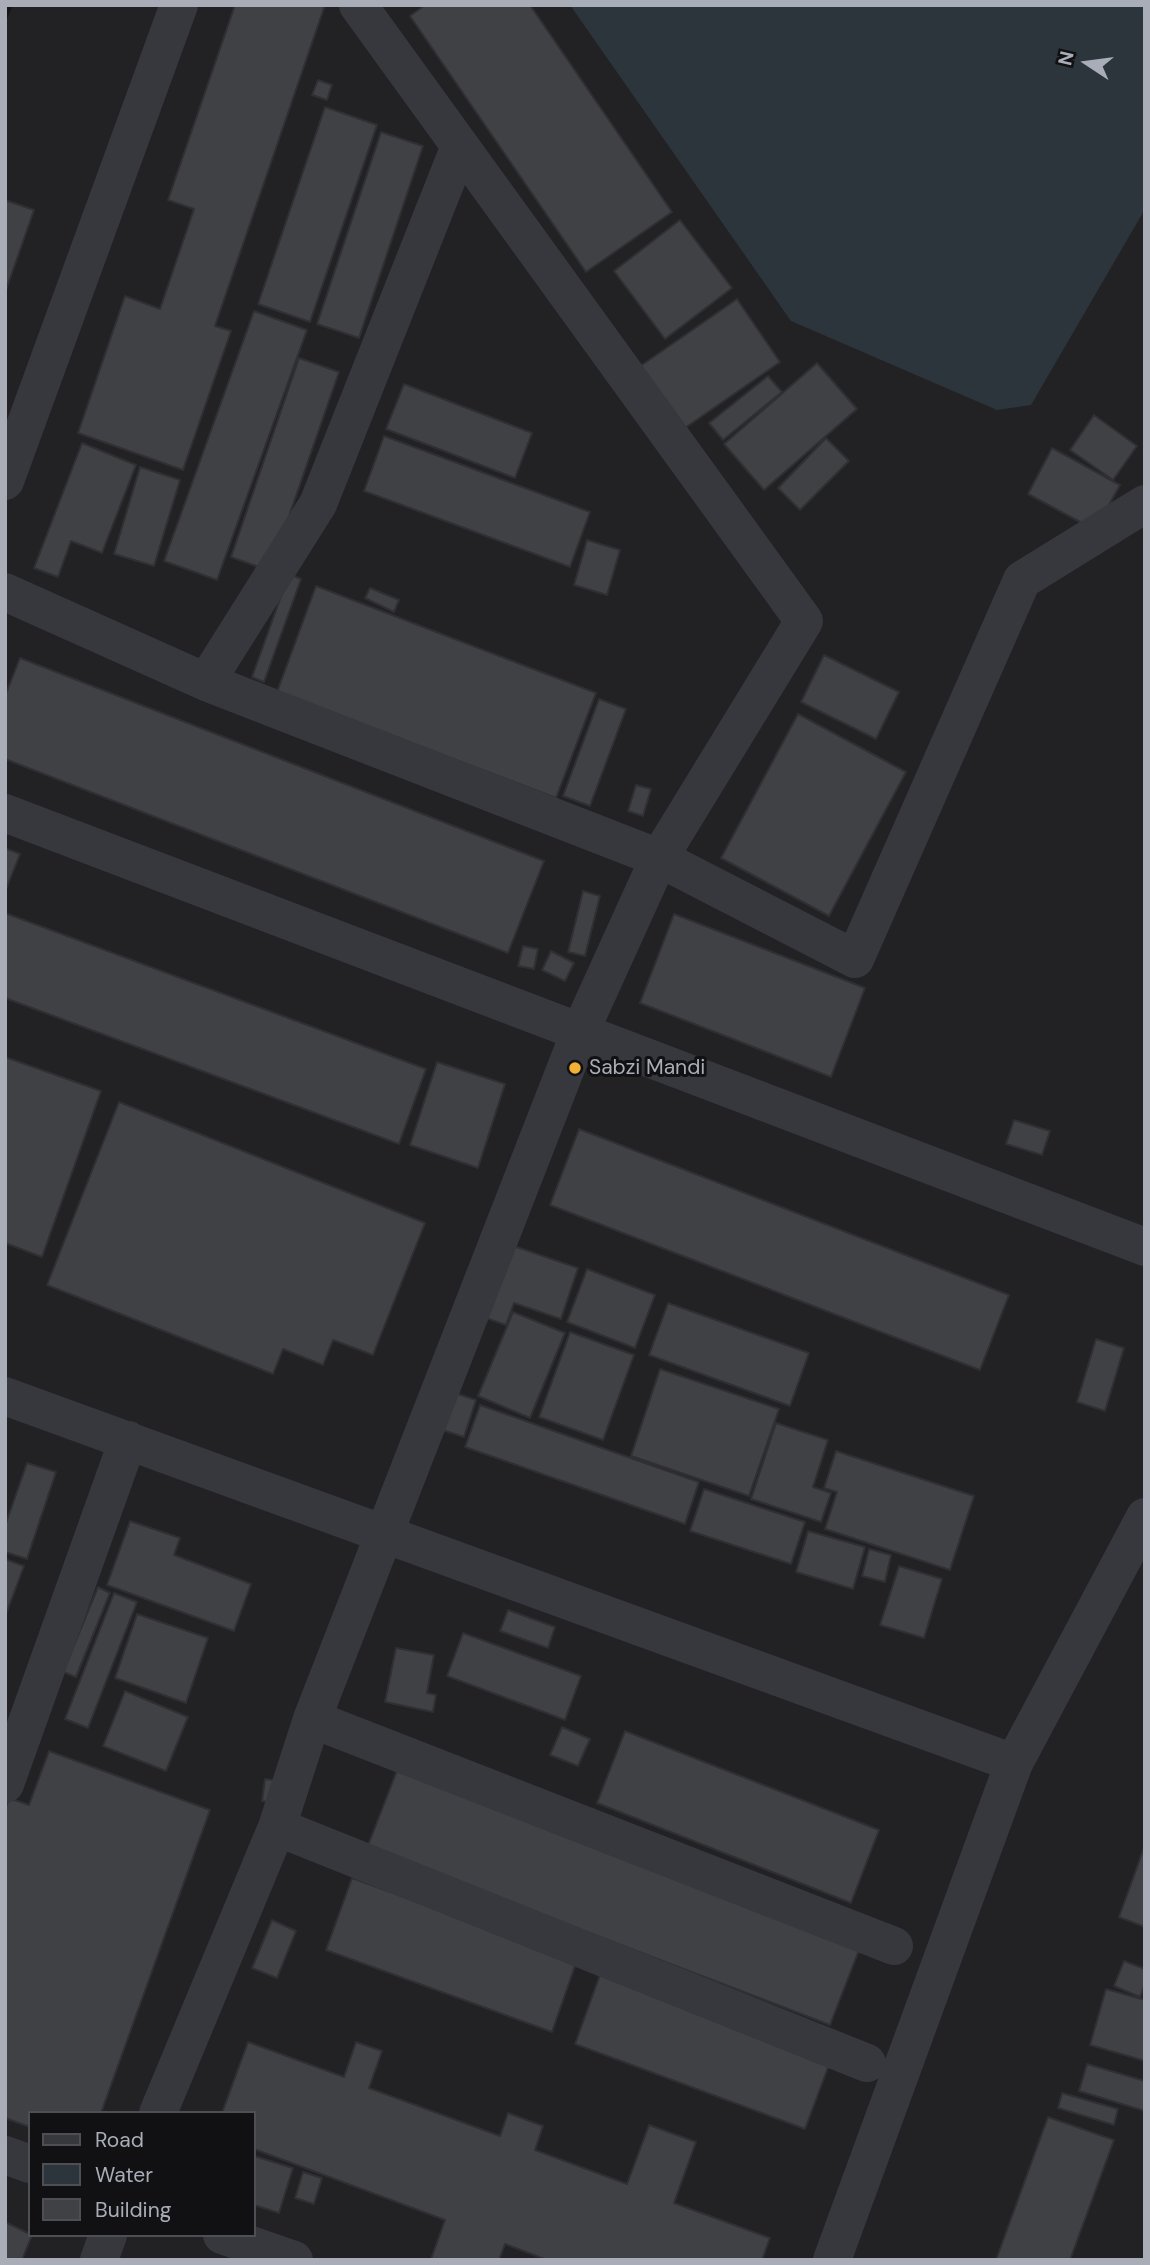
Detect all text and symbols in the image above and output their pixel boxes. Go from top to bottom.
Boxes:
north arrow [1052,28,1122,98]
text: N [1052,49,1080,68]
place label: Sabzi Mandi [589,1055,705,1081]
marker: Sabzi Mandi [567,1060,583,1076]
legend [28,2111,256,2237]
text: Road [95,2126,144,2154]
text: Water [95,2161,153,2189]
text: Building [95,2196,171,2224]

